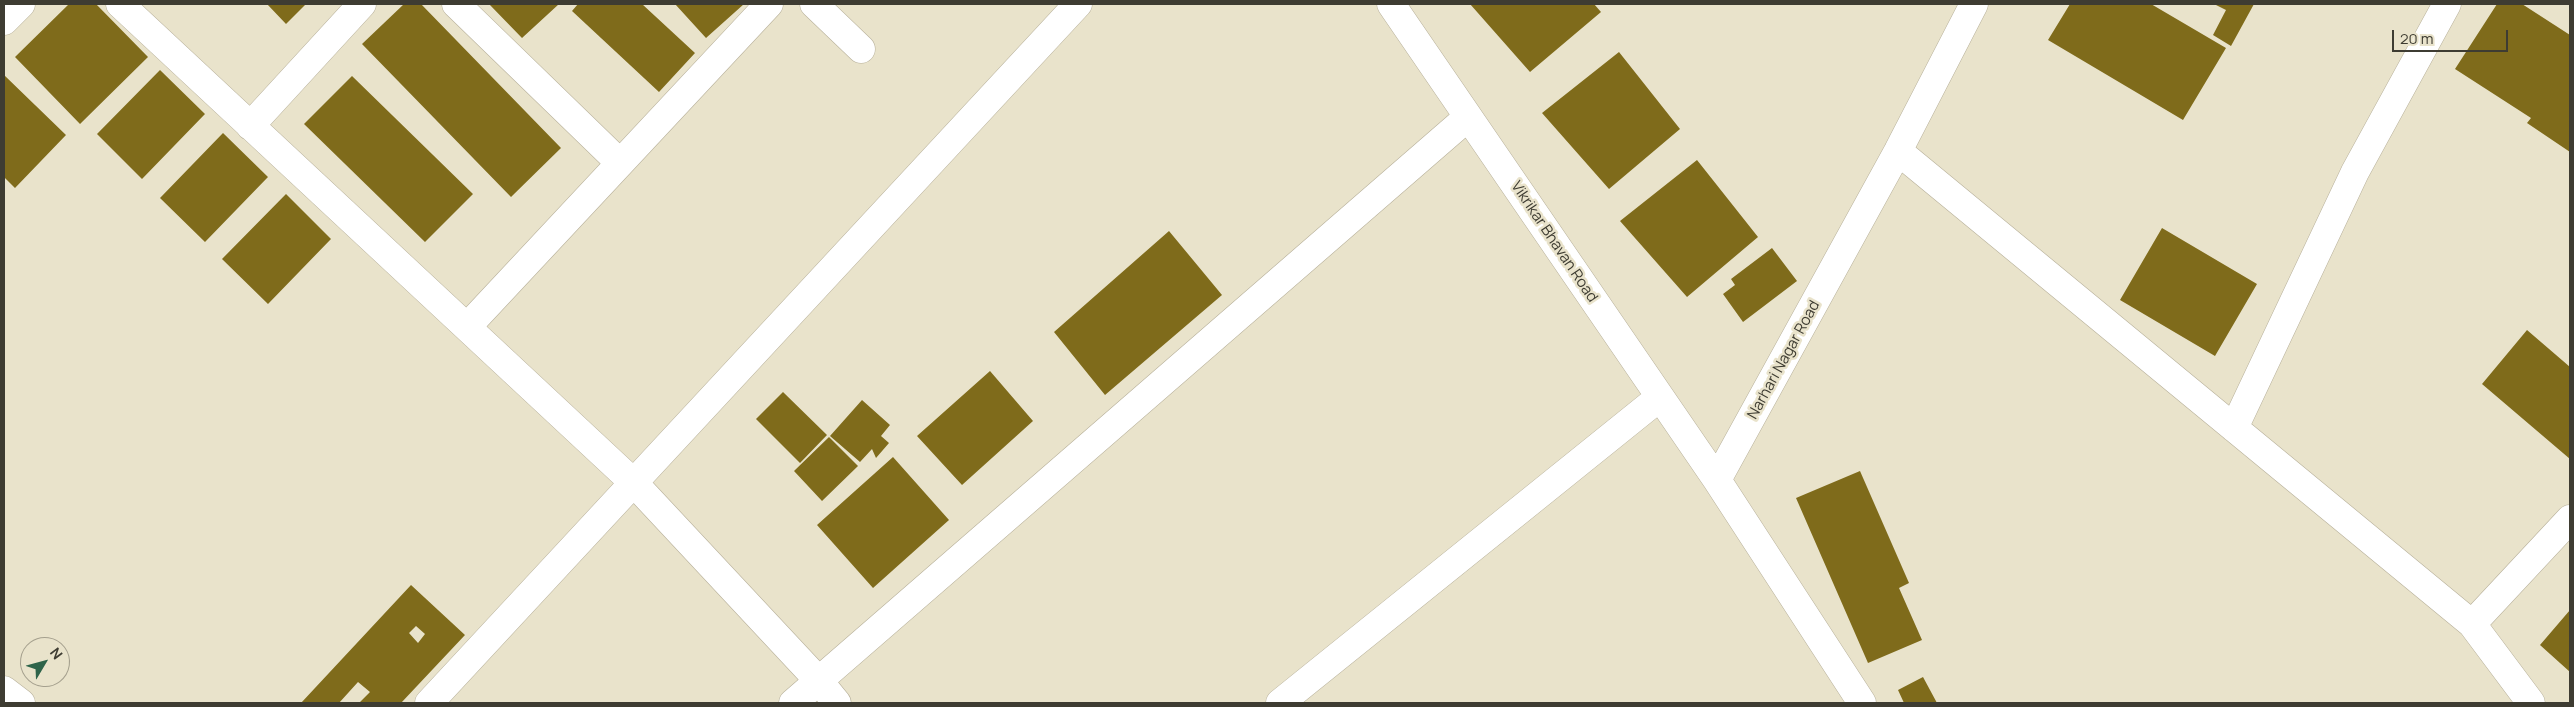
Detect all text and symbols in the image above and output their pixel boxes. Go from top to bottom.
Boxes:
scale bar [2394,20,2510,52]
text: 20 m [2400,28,2433,49]
street label: Vikrikar Bhavan Road [1507,178,1601,306]
street label: Narhari Nagar Road [1744,298,1824,422]
north arrow [20,637,70,687]
text: N [46,644,67,663]

